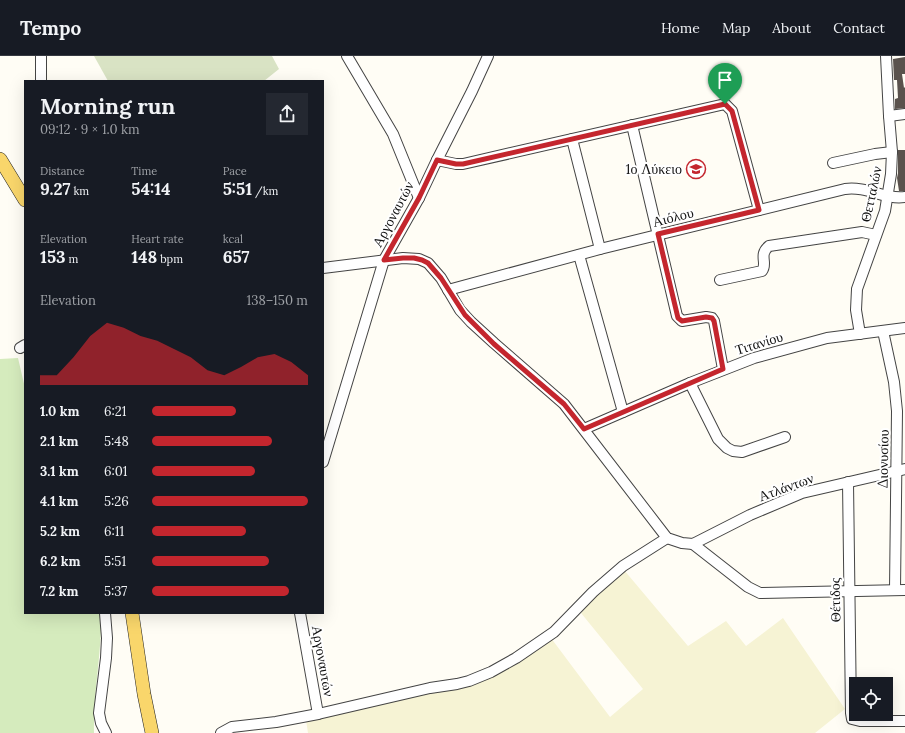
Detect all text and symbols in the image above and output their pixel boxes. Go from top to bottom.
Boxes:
text: Tempo [20,16,81,40]
text: Home [661,19,700,37]
text: Map [722,19,750,37]
text: About [772,19,811,37]
text: Contact [833,19,885,37]
pin [708,63,742,104]
icon: arrive [714,69,736,91]
text: Morning run [40,92,175,120]
button: share [266,93,308,135]
text: 09:12 · 9 × 1.0 km [40,121,140,138]
school or university icon: 1ο Λύκειο [685,158,707,180]
place label: 1ο Λύκειο [625,160,682,178]
text: Distance [40,164,85,178]
text: Time [131,164,157,178]
text: Pace [223,164,247,178]
street label: Θετταλών [856,164,886,224]
text: 9.27 [40,178,71,200]
text: 54:14 [131,178,170,200]
text: 5:51 [223,178,252,200]
street label: Αργοναυτών [368,178,418,250]
text: km [71,184,89,198]
text: /km [252,184,278,198]
street label: Αιόλου [651,203,695,231]
text: Elevation [40,232,87,246]
text: Heart rate [131,232,184,246]
text: kcal [223,232,243,246]
text: 153 [40,246,66,268]
text: 148 [131,246,157,268]
text: 657 [223,246,250,268]
text: m [66,252,78,266]
text: bpm [157,252,183,266]
text: Elevation [40,292,96,309]
text: 138–150 m [246,292,308,309]
street label: Τιτανίου [733,327,785,359]
text: 1.0 km [40,403,79,420]
text: 6:21 [104,403,126,420]
street label: Διονυσίου [873,429,893,489]
text: 2.1 km [40,433,78,450]
text: 5:48 [104,433,129,450]
text: 3.1 km [40,463,79,480]
text: 6:01 [104,463,128,480]
street label: Ατλάντων [756,469,816,505]
text: 4.1 km [40,493,79,510]
text: 5:26 [104,493,129,510]
text: 5.2 km [40,523,80,540]
text: 6:11 [104,523,124,540]
text: 6.2 km [40,553,81,570]
text: 5:51 [104,553,126,570]
street label: Θέτιδος [826,577,844,622]
text: 7.2 km [40,583,78,600]
text: 5:37 [104,583,127,600]
street label: Αργοναυτών [308,624,338,698]
map controls [849,677,893,721]
button: locate [849,677,893,721]

